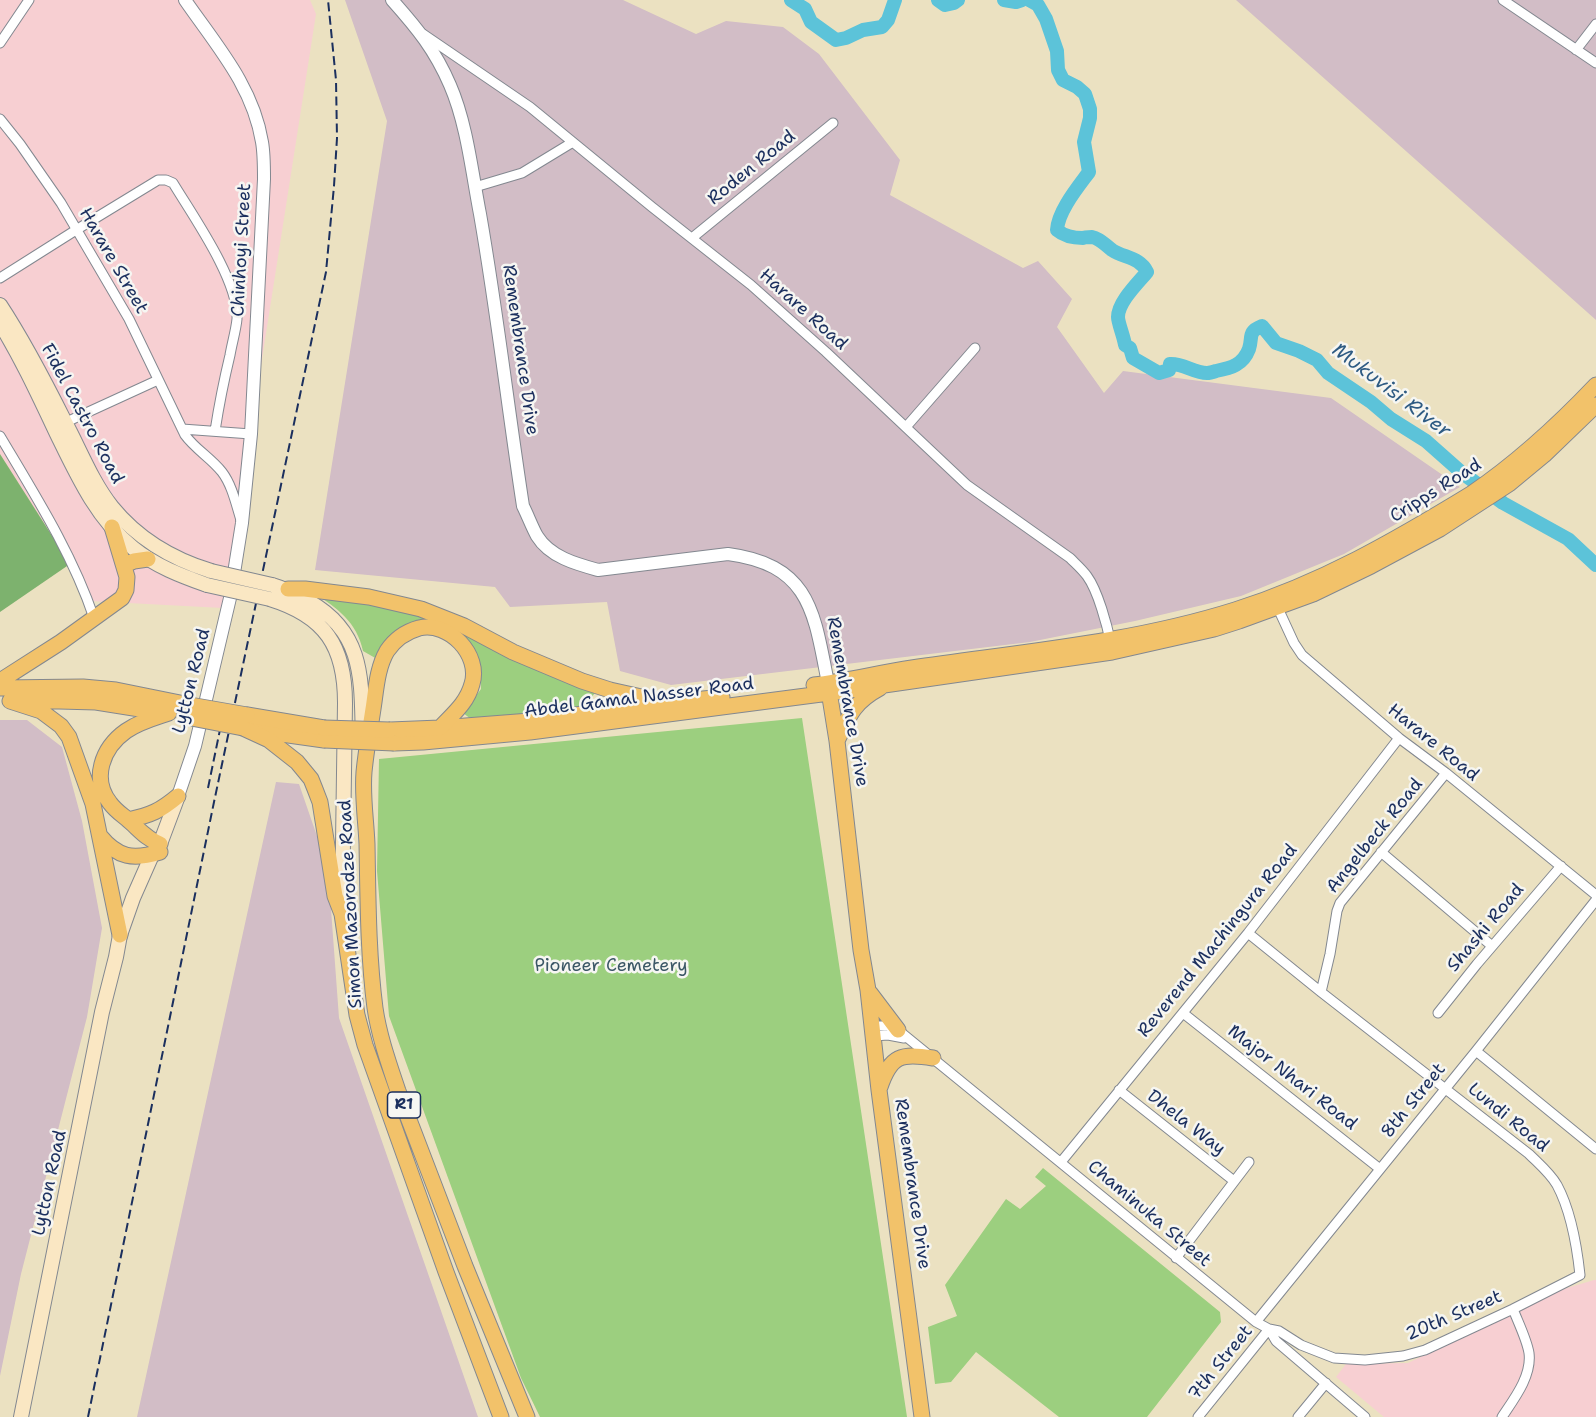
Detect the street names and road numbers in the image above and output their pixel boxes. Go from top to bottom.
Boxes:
street label: Roden Road [704,126,800,210]
street label: Chinhoyi Street [228,183,256,317]
street label: Harare Street [74,204,152,318]
street label: Remembrance Drive [497,263,543,437]
street label: Harare Road [754,265,852,355]
street label: Fidel Castro Road [36,340,128,488]
street label: Cripps Road [1386,454,1486,528]
street label: Remembrance Drive [821,615,873,789]
street label: Lytton Road [169,626,215,736]
street label: Abdel Gamal Nasser Road [523,673,755,723]
street label: Harare Road [1383,700,1483,786]
street label: Angelbeck Road [1322,774,1428,898]
street label: Simon Mazorodze Road [335,799,367,1009]
street label: Reverend Machingura Road [1133,840,1303,1042]
street label: Shashi Road [1443,880,1529,976]
street label: Major Nhari Road [1223,1021,1361,1135]
street label: 8th Street [1377,1059,1451,1143]
street label: Lundi Road [1463,1079,1553,1157]
street label: Dhela Way [1143,1086,1229,1160]
road number: R1 [388,1092,420,1118]
street label: Remembrance Drive [889,1097,935,1271]
street label: Lytton Road [28,1128,72,1238]
street label: Chaminuka Street [1083,1156,1215,1272]
street label: 20th Street [1403,1286,1505,1346]
street label: 7th Street [1184,1321,1258,1405]

